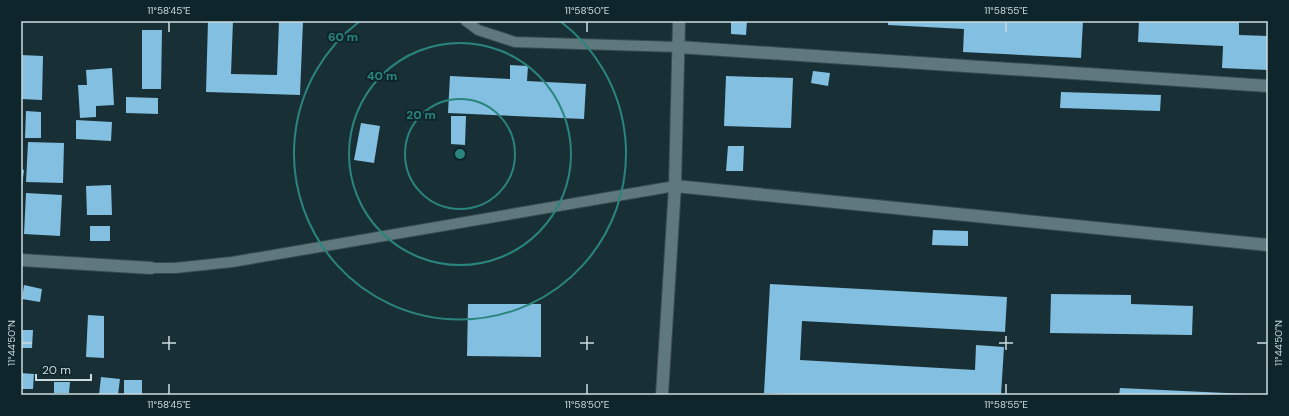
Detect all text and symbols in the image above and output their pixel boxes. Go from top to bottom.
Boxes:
text: 11°58'45"E [147,4,191,17]
text: 11°58'50"E [565,4,610,17]
text: 11°58'55"E [984,4,1028,17]
text: 60 m [328,29,358,45]
text: 40 m [367,68,397,84]
text: 20 m [406,107,436,123]
centre of rings [453,147,467,161]
text: 11°44'50"N [5,320,18,366]
text: 11°44'50"N [1272,320,1285,366]
scale bar [36,356,91,382]
text: 20 m [42,362,71,378]
text: 11°58'45"E [147,398,191,411]
text: 11°58'50"E [565,398,610,411]
text: 11°58'55"E [984,398,1028,411]

